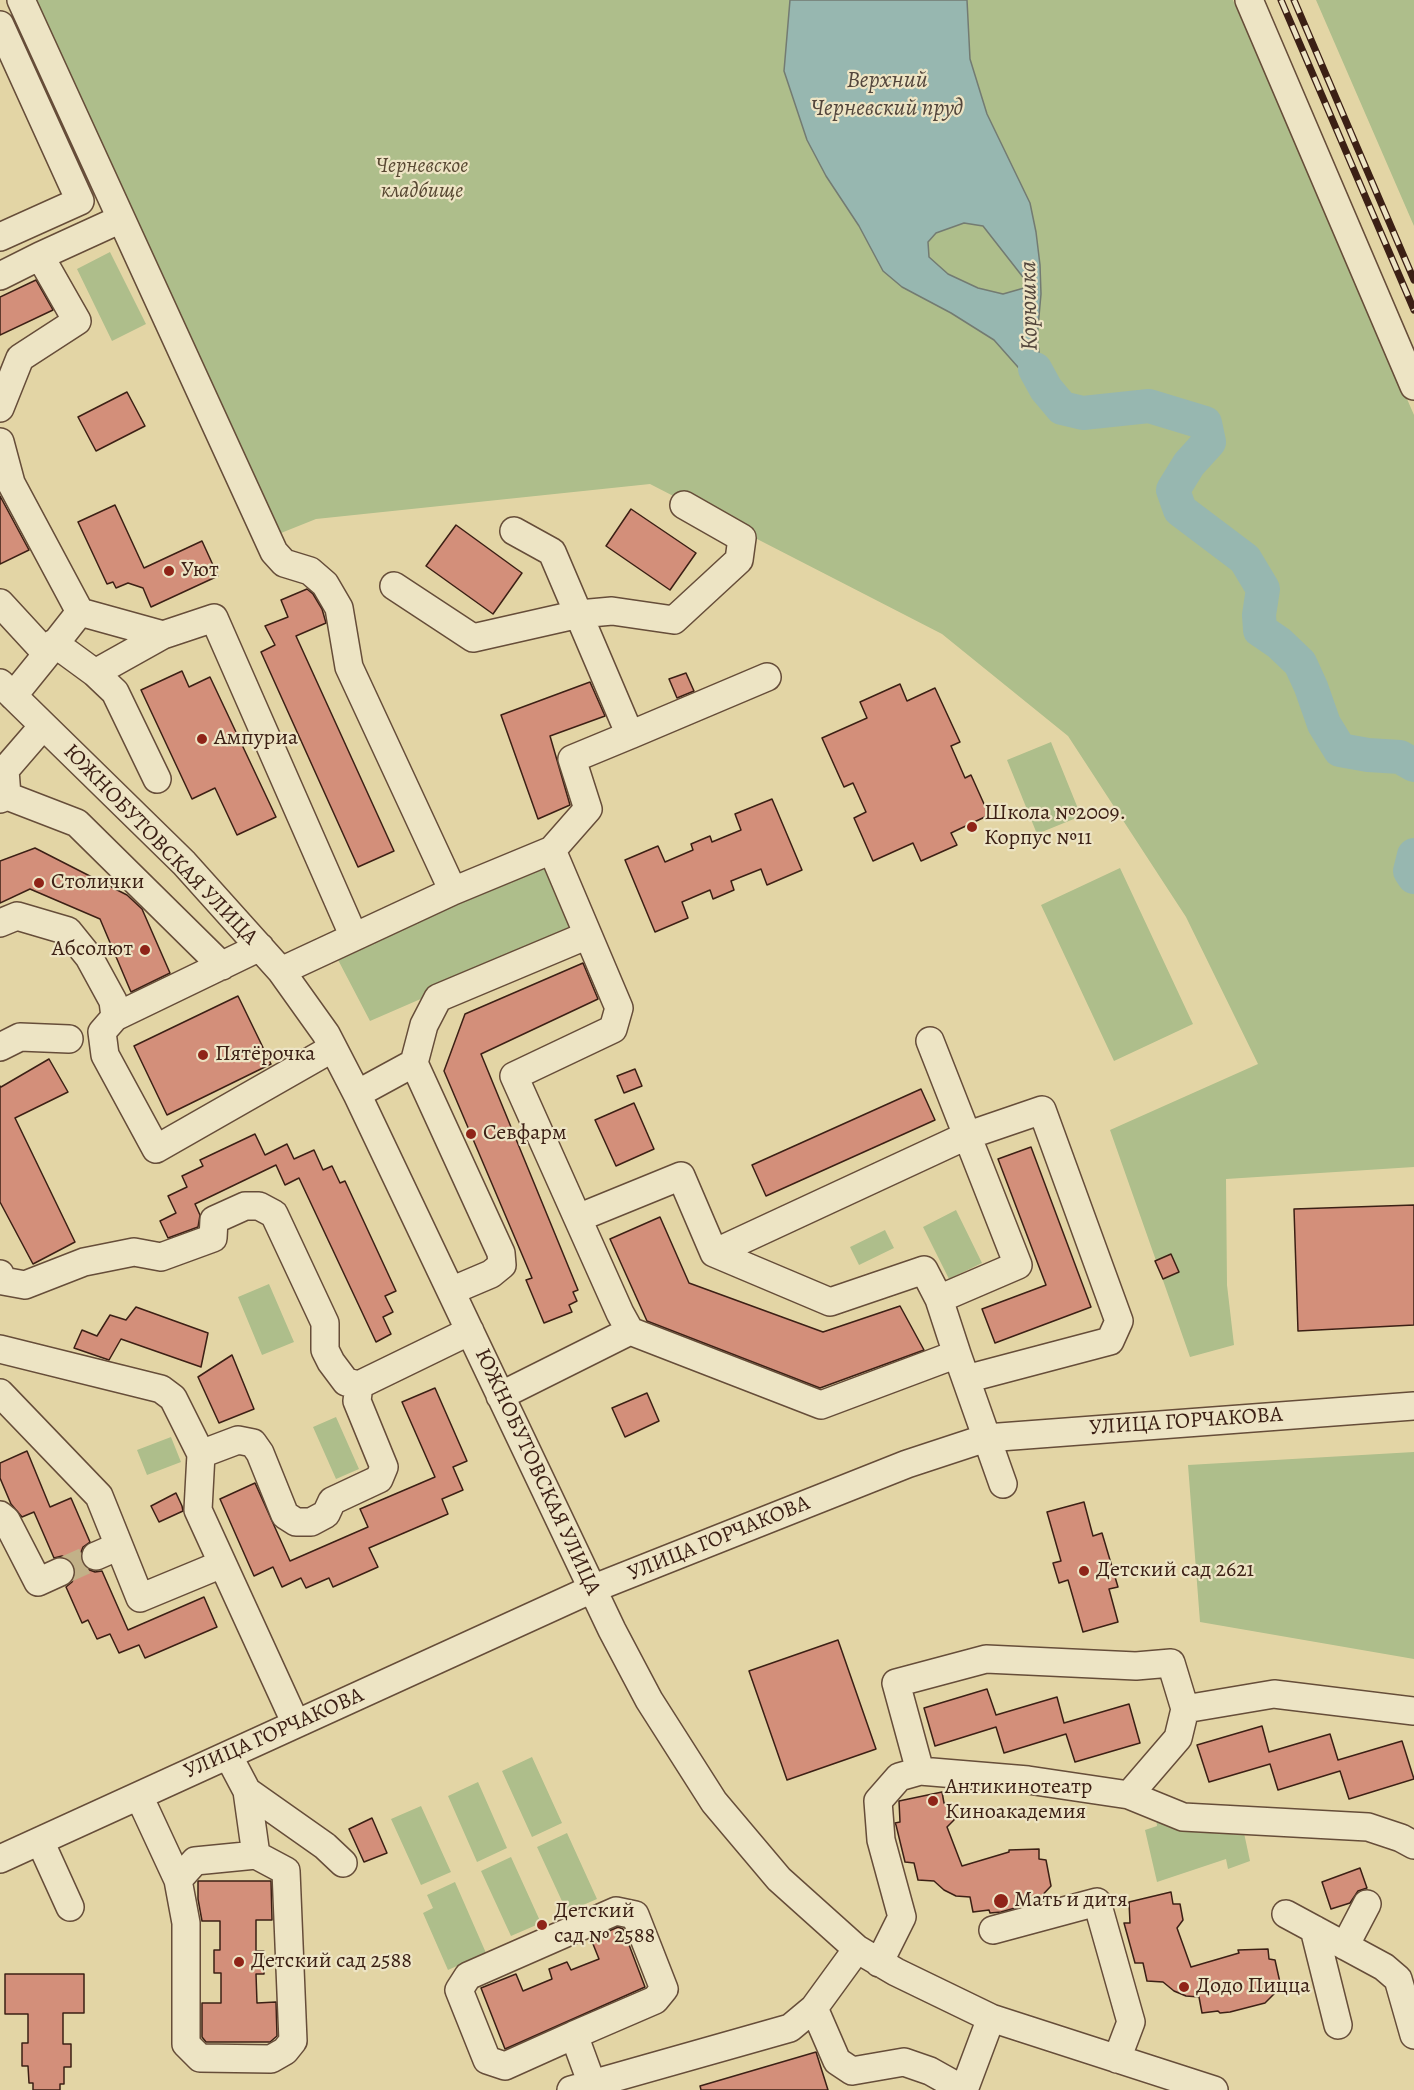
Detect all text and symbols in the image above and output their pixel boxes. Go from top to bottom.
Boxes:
water label: Верхний Черневский пруд [811,67,963,123]
park label: Черневское кладбище [376,154,468,206]
water label: Корюшка [1015,261,1045,351]
place label: Уют [181,558,219,584]
marker: Уют [162,564,176,578]
place label: Ампуриа [214,726,298,752]
marker: Ампуриа [195,732,209,746]
street label: ЮЖНОБУТОВСКАЯ УЛИЦА [57,739,263,951]
place label: Школа №2009. Корпус №11 [984,801,1126,852]
marker: Школа №2009. Корпус №11 [965,820,979,834]
place label: Столички [51,870,144,896]
marker: Столички [32,876,46,890]
place label: Абсолют [52,937,133,963]
marker: Абсолют [138,943,152,957]
place label: Пятёрочка [215,1042,315,1068]
marker: Пятёрочка [196,1048,210,1062]
place label: Севфарм [483,1121,567,1147]
marker: Севфарм [464,1127,478,1141]
street label: ЮЖНОБУТОВСКАЯ УЛИЦА [468,1345,606,1599]
street label: УЛИЦА ГОРЧАКОВА [1088,1402,1284,1442]
street label: УЛИЦА ГОРЧАКОВА [624,1490,814,1588]
place label: Детский сад 2621 [1096,1558,1254,1584]
marker: Детский сад 2621 [1077,1564,1091,1578]
street label: УЛИЦА ГОРЧАКОВА [180,1683,368,1785]
place label: Антикинотеатр Киноакадемия [945,1775,1092,1826]
marker: Антикинотеатр Киноакадемия [926,1794,940,1808]
place label: Мать и дитя [1014,1888,1128,1914]
marker: Мать и дитя [992,1892,1010,1910]
place label: Детский сад № 2588 [554,1899,655,1951]
marker: Детский сад № 2588 [535,1918,549,1932]
place label: Детский сад 2588 [251,1949,412,1975]
marker: Детский сад 2588 [232,1955,246,1969]
place label: Додо Пицца [1196,1974,1310,2000]
marker: Додо Пицца [1177,1980,1191,1994]

